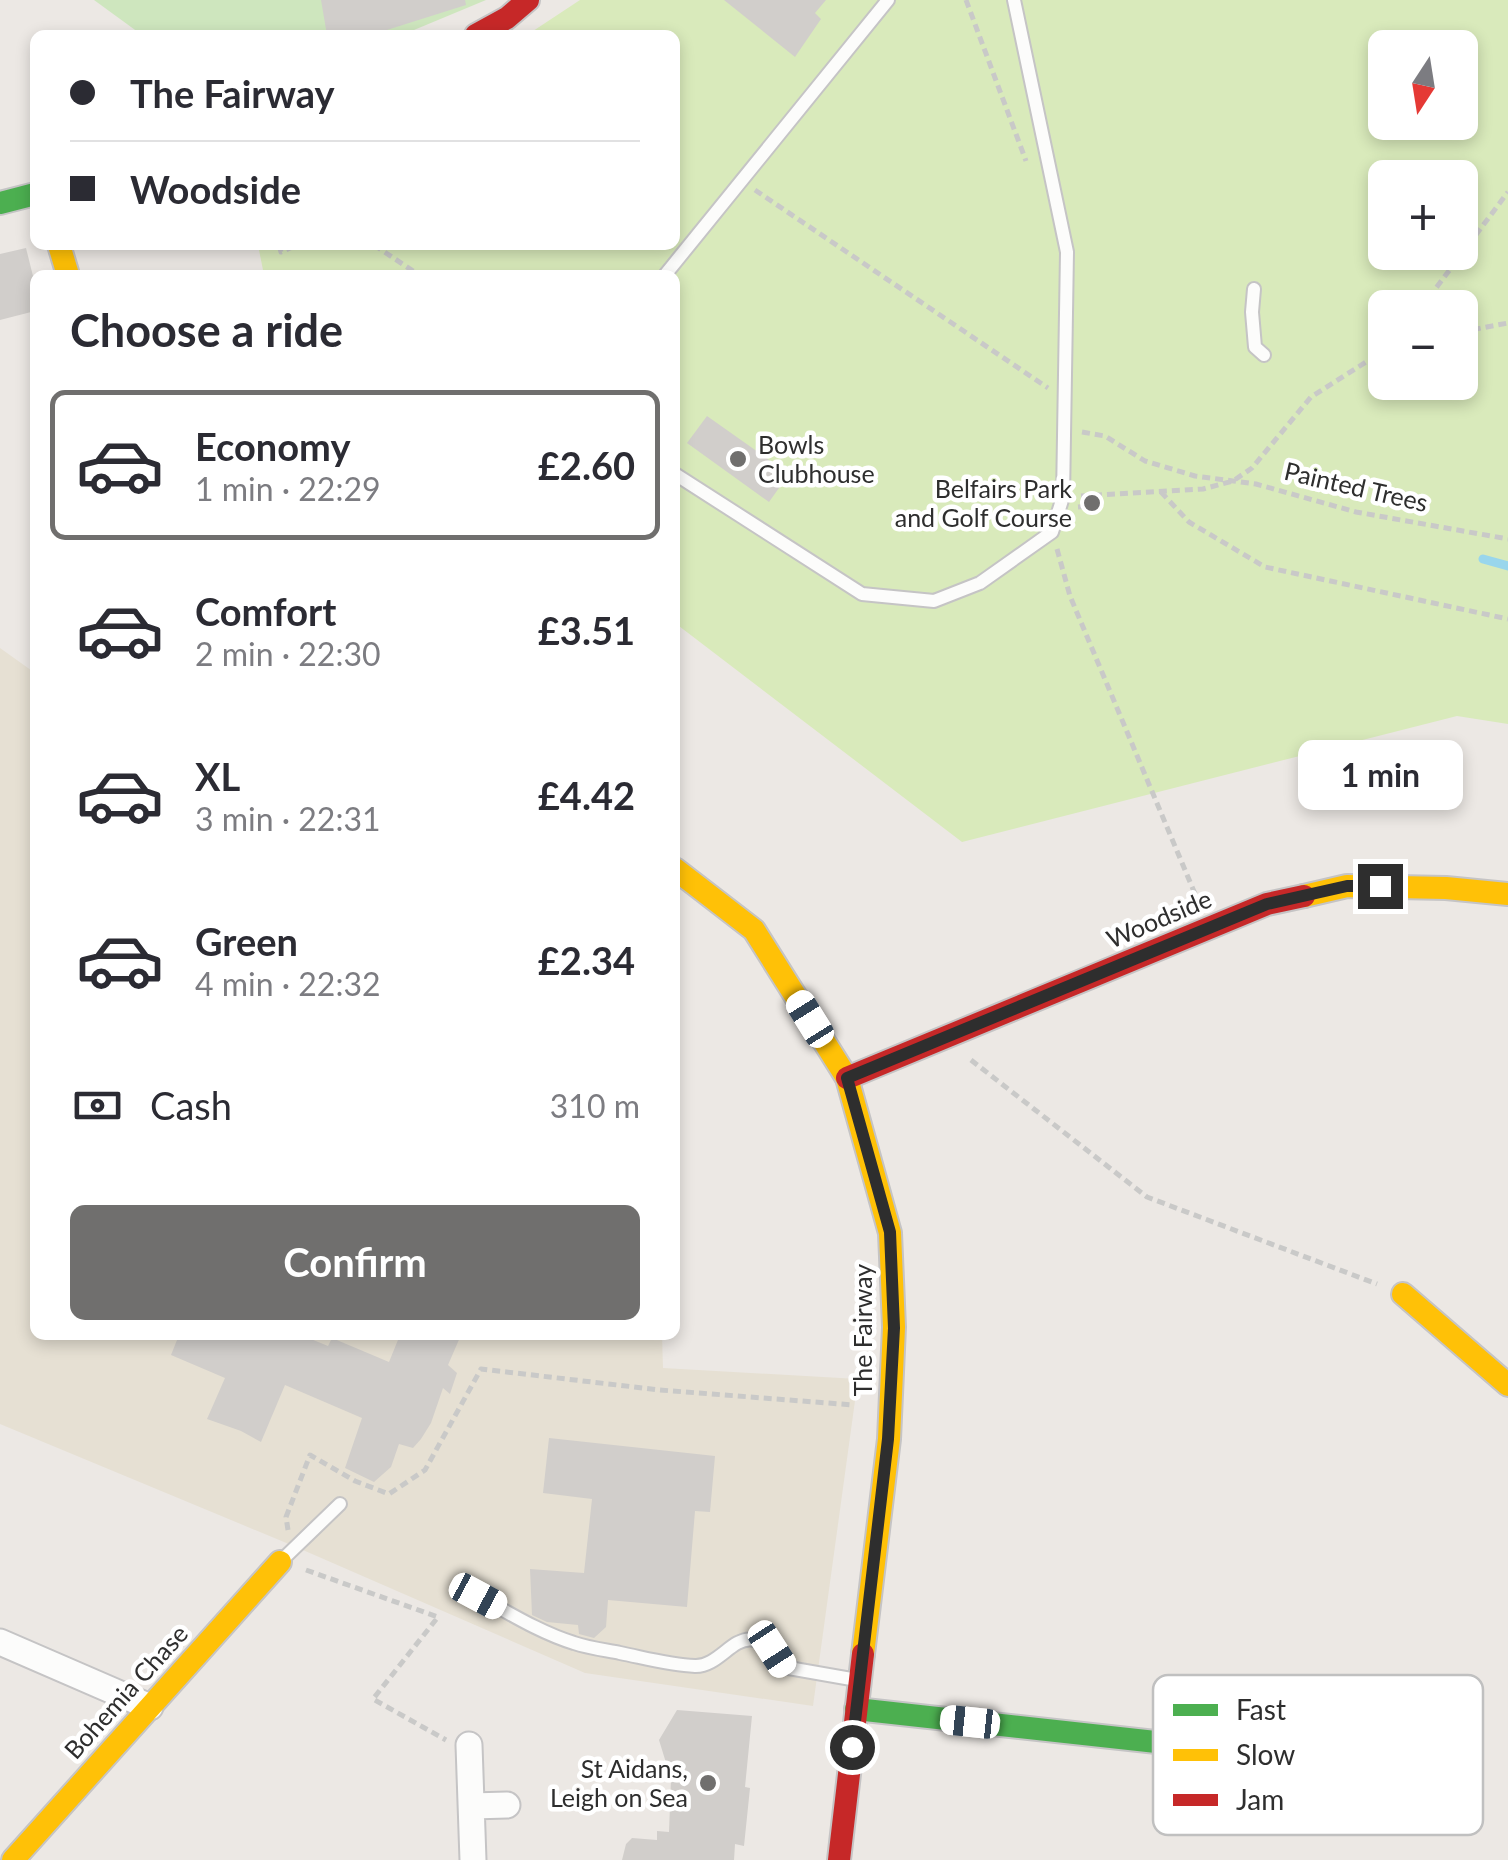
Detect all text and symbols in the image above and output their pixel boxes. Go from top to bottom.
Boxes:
north arrow [1368,30,1478,140]
map controls [1368,30,1478,400]
text: The Fairway [130,70,335,116]
button: + [1368,160,1478,270]
text: Woodside [130,166,301,212]
button: − [1368,290,1478,400]
text: Choose a ride [70,303,343,357]
icon: car [75,420,165,510]
text: Economy [195,423,350,469]
place label: Bowls Clubhouse [758,429,875,488]
text: £2.60 [538,442,635,488]
marker: Bowls Clubhouse [727,448,749,470]
street label: Painted Trees [1282,455,1431,517]
text: 1 min · 22:29 [195,469,381,508]
place label: Belfairs Park and Golf Course [895,473,1072,532]
marker: Belfairs Park and Golf Course [1081,492,1103,514]
icon: car [75,585,165,675]
text: Comfort [195,588,336,634]
text: £3.51 [538,607,635,653]
text: 2 min · 22:30 [195,634,381,673]
callout: 1 min [1298,741,1462,811]
icon: car [75,750,165,840]
text: XL [195,753,240,799]
text: 1 min [1341,755,1420,794]
text: £4.42 [538,772,635,818]
text: 3 min · 22:31 [195,799,381,838]
route end [1358,864,1403,909]
street label: Woodside [1102,883,1215,954]
icon: car [75,915,165,1005]
text: Green [195,918,298,964]
text: £2.34 [538,937,635,983]
text: 4 min · 22:32 [195,964,381,1003]
car [781,986,839,1052]
icon: cash [70,1078,125,1133]
text: Cash [150,1082,232,1128]
text: 310 m [550,1086,640,1125]
button: Confirm [70,1205,640,1320]
street label: The Fairway [847,1264,877,1396]
car [444,1569,512,1623]
car [743,1616,801,1682]
street label: Bohemia Chase [57,1618,193,1764]
legend [1153,1675,1483,1835]
text: Fast [1236,1692,1286,1726]
car [939,1704,1001,1740]
route start [830,1725,875,1770]
text: Slow [1236,1737,1295,1771]
place label: St Aidans, Leigh on Sea [550,1753,688,1812]
marker: St Aidans, Leigh on Sea [697,1772,719,1794]
text: Jam [1236,1782,1284,1816]

